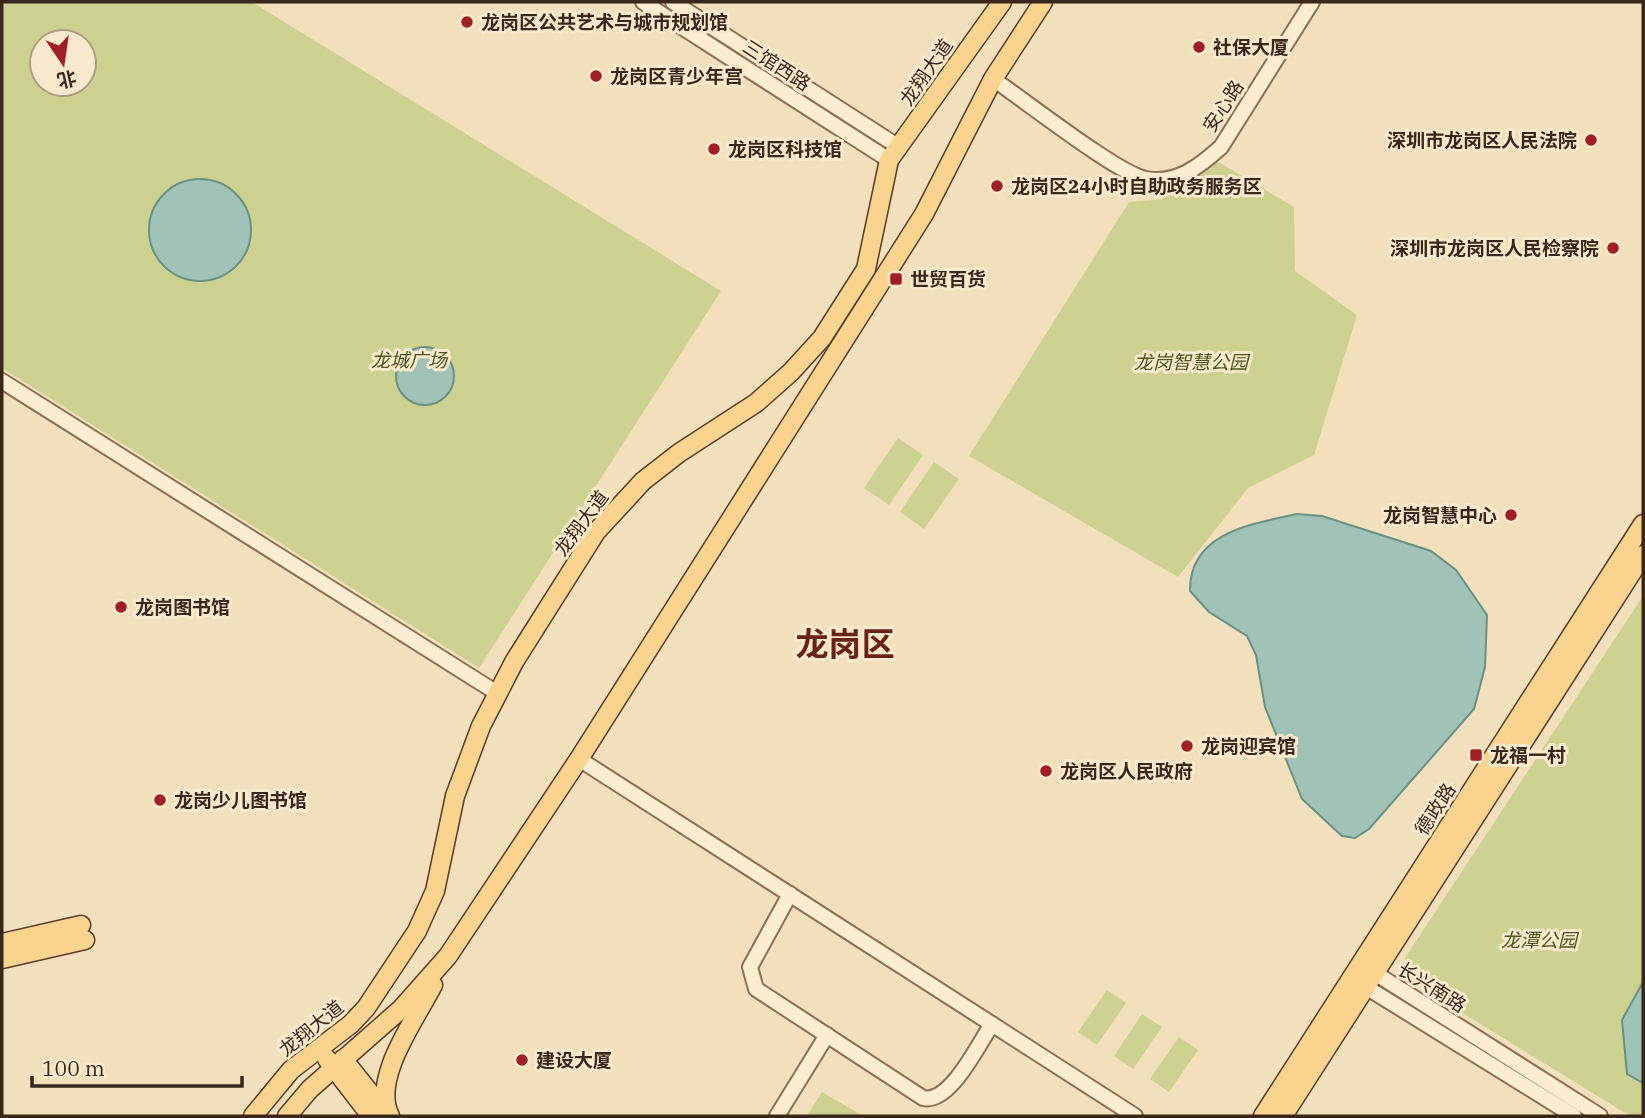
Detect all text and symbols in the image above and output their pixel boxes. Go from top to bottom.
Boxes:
place label: 龙岗区公共艺术与城市规划馆 [481,10,728,34]
marker: 龙岗区公共艺术与城市规划馆 [459,14,475,30]
north arrow [28,28,98,98]
street label: 三馆西路 [739,34,815,96]
street label: 龙翔大道 [894,34,958,110]
place label: 社保大厦 [1213,35,1289,59]
marker: 社保大厦 [1191,39,1207,55]
place label: 龙岗区青少年宫 [610,64,743,88]
text: 北 [55,66,79,93]
marker: 龙岗区青少年宫 [588,68,604,84]
street label: 安心路 [1197,76,1249,136]
place label: 深圳市龙岗区人民法院 [1387,128,1577,152]
marker: 深圳市龙岗区人民法院 [1583,132,1599,148]
place label: 龙岗区科技馆 [728,137,842,161]
marker: 龙岗区科技馆 [706,141,722,157]
place label: 龙岗区24小时自助政务服务区 [1011,174,1262,198]
marker: 龙岗区24小时自助政务服务区 [989,178,1005,194]
place label: 深圳市龙岗区人民检察院 [1390,236,1599,260]
marker: 深圳市龙岗区人民检察院 [1605,240,1621,256]
place label: 世贸百货 [910,267,986,291]
marker: 世贸百货 [888,271,904,287]
park label: 龙城广场 [371,348,449,372]
park label: 龙岗智慧公园 [1134,350,1251,374]
street label: 龙翔大道 [549,485,613,561]
place label: 龙岗智慧中心 [1383,503,1497,527]
marker: 龙岗智慧中心 [1503,507,1519,523]
place label: 龙岗图书馆 [135,595,230,619]
marker: 龙岗图书馆 [113,599,129,615]
district label: 龙岗区 [796,622,895,665]
place label: 龙岗迎宾馆 [1201,734,1296,758]
marker: 龙岗迎宾馆 [1179,738,1195,754]
place label: 龙福一村 [1490,743,1566,767]
marker: 龙福一村 [1468,747,1484,763]
place label: 龙岗区人民政府 [1060,759,1193,783]
marker: 龙岗区人民政府 [1038,763,1054,779]
street label: 德政路 [1409,779,1461,839]
place label: 龙岗少儿图书馆 [174,788,307,812]
marker: 龙岗少儿图书馆 [152,792,168,808]
park label: 龙潭公园 [1501,928,1580,952]
street label: 长兴南路 [1393,957,1471,1017]
street label: 龙翔大道 [274,995,348,1061]
scale bar [32,1044,242,1088]
place label: 建设大厦 [536,1048,612,1072]
marker: 建设大厦 [514,1052,530,1068]
text: 100 m [42,1054,105,1082]

